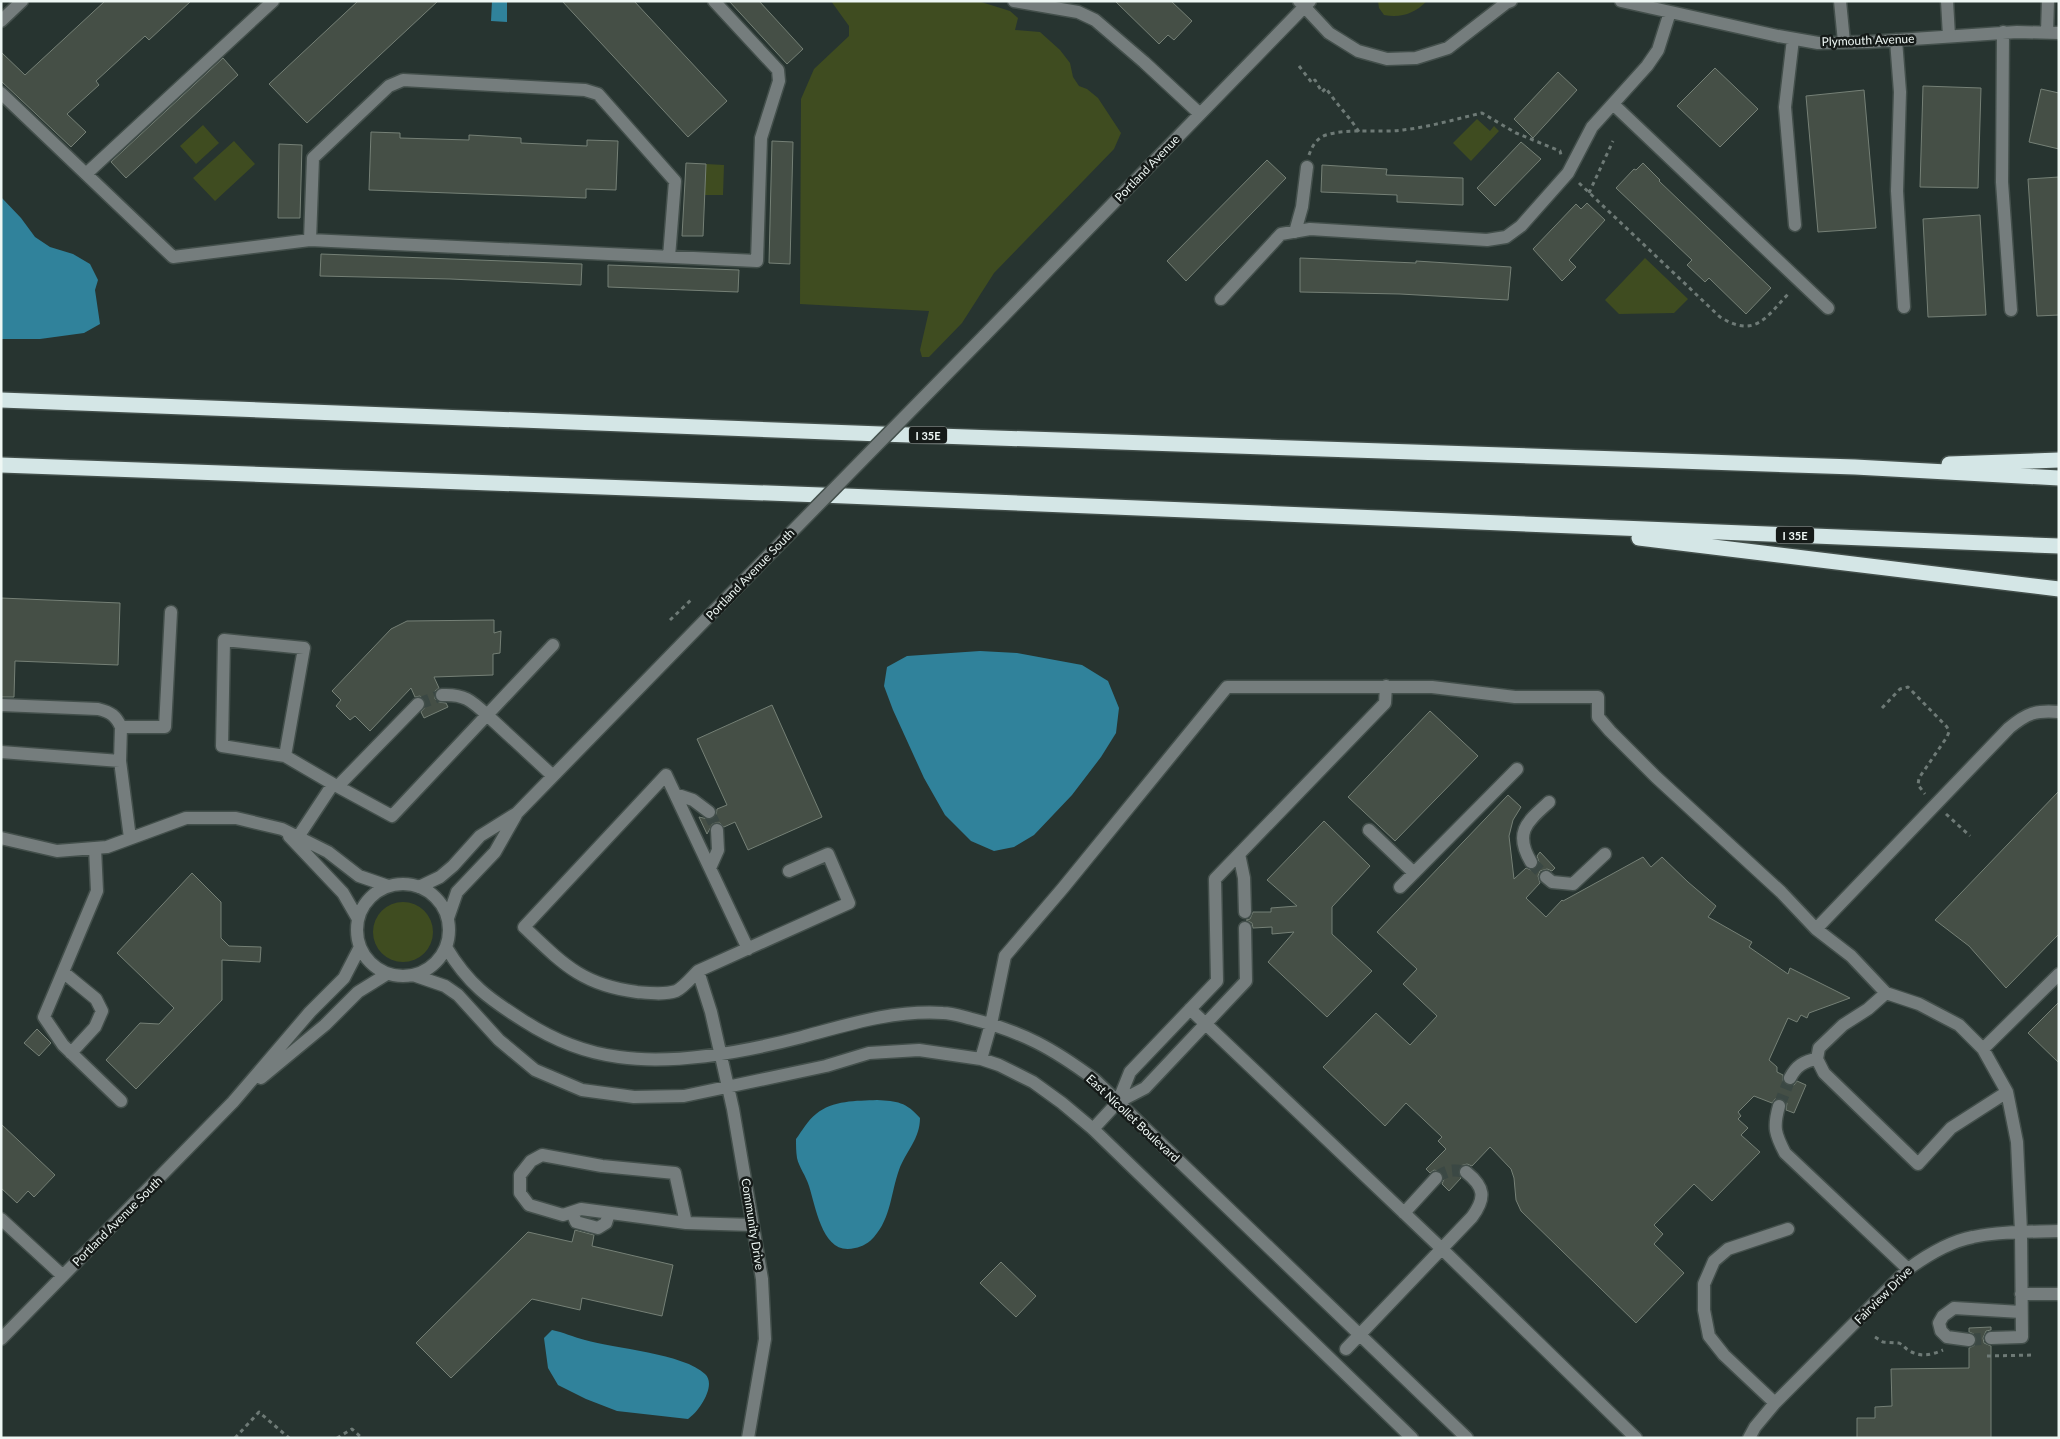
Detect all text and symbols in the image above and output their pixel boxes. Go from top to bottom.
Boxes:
street label: Plymouth Avenue [1821,31,1915,49]
street label: Portland Avenue [1111,132,1183,204]
road number: I 35E [909,426,947,444]
street label: Portland Avenue South [703,525,797,623]
road number: I 35E [1776,526,1814,544]
street label: East Nicollet Boulevard [1083,1071,1183,1165]
street label: Portland Avenue South [69,1173,165,1269]
street label: Community Drive [738,1177,768,1271]
street label: Fairview Drive [1851,1263,1915,1327]

